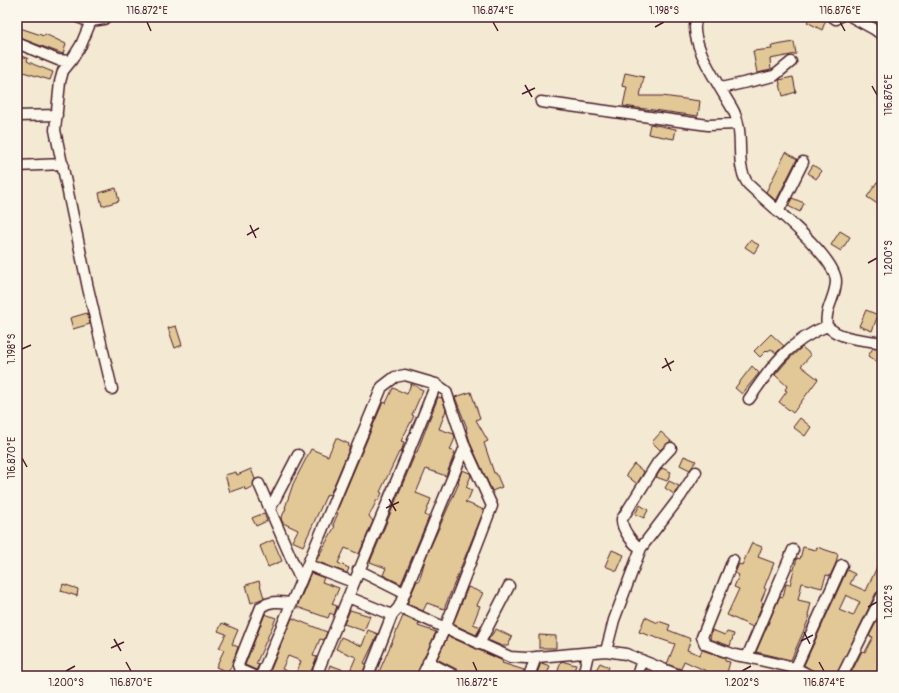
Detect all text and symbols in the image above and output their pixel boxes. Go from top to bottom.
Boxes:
text: 116.872°E [126,5,168,17]
text: 116.874°E [472,5,514,17]
text: 1.198°S [649,5,679,17]
text: 116.876°E [819,5,861,17]
text: 116.876°E [883,74,895,116]
text: 1.200°S [883,240,895,276]
text: 1.198°S [6,334,18,364]
text: 116.870°E [6,437,18,479]
text: 1.202°S [883,585,895,619]
text: 1.200°S [48,677,84,689]
text: 116.870°E [110,677,152,689]
text: 116.872°E [456,677,498,689]
text: 1.202°S [725,677,759,689]
text: 116.874°E [803,677,845,689]

